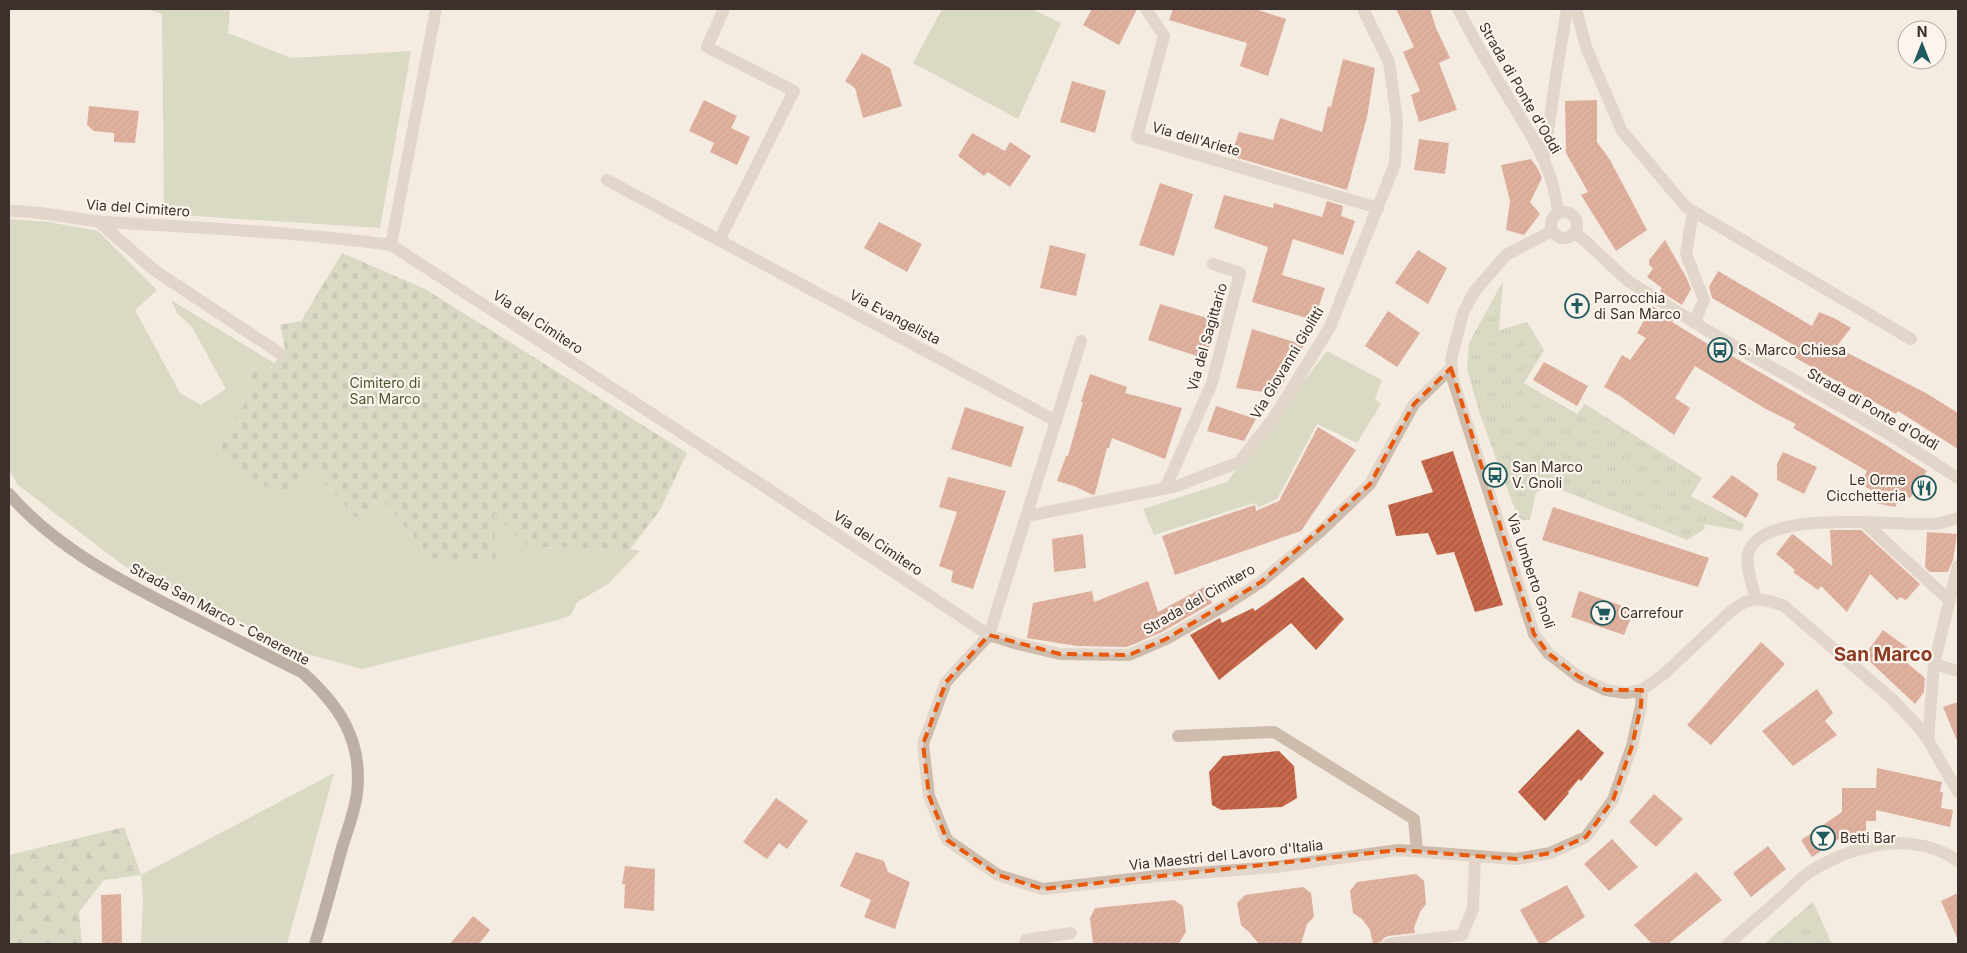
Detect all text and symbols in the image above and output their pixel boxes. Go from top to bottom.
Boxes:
street label: Strada di Ponte d'Oddi [1476,19,1565,157]
north arrow [1897,20,1947,70]
text: N [1917,23,1927,40]
street label: Via dell'Ariete [1150,118,1242,159]
street label: Via del Cimitero [85,195,191,220]
street label: Via del Sagittario [1183,281,1230,393]
street label: Via Evangelista [847,285,944,348]
street label: Via del Cimitero [490,286,587,357]
place label: Parrocchia di San Marco [1594,289,1681,322]
church icon: Parrocchia di San Marco [1564,293,1590,319]
street label: Via Giovanni Giolitti [1246,304,1327,422]
bus stop icon: S. Marco Chiesa [1707,337,1733,363]
place label: S. Marco Chiesa [1738,341,1846,358]
street label: Strada di Ponte d'Oddi [1804,364,1942,453]
park label: Cimitero di San Marco [349,374,421,407]
place label: San Marco V. Gnoli [1512,458,1583,491]
bus stop icon: San Marco V. Gnoli [1482,462,1508,488]
place label: Le Orme Cicchetteria [1826,471,1906,504]
restaurant icon: Le Orme Cicchetteria [1911,475,1937,501]
street label: Via del Cimitero [830,506,926,579]
street label: Via Umberto Gnoli [1504,511,1559,631]
street label: Strada San Marco - Cenerente [127,559,313,668]
street label: Strada del Cimitero [1140,560,1258,638]
supermarket icon: Carrefour [1590,600,1616,626]
place label: Carrefour [1620,604,1684,621]
district label: San Marco [1834,643,1932,666]
bar icon: Betti Bar [1810,825,1836,851]
place label: Betti Bar [1840,829,1896,846]
street label: Via Maestri del Lavoro d'Italia [1128,836,1324,873]

